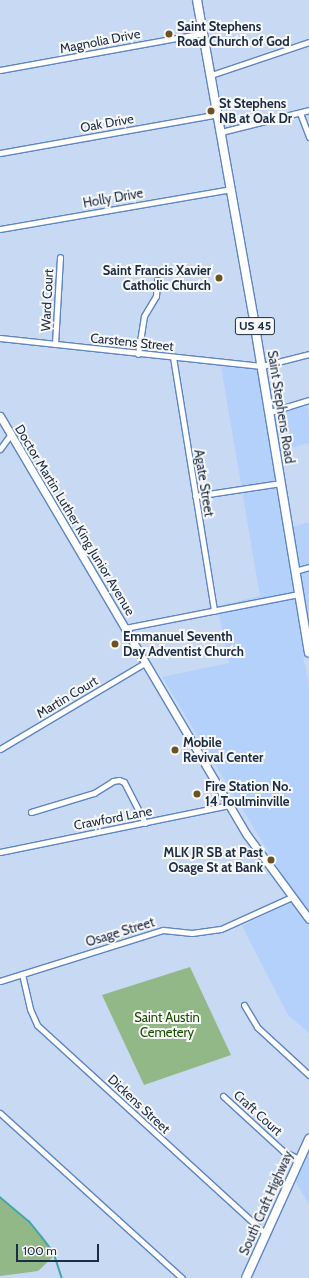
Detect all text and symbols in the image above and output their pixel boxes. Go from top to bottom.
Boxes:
place label: Saint Stephens Road Church of God [177,19,290,50]
street label: Magnolia Drive [58,26,142,56]
marker: Saint Stephens Road Church of God [164,29,174,39]
place label: St Stephens NB at Oak Dr [219,96,292,127]
marker: St Stephens NB at Oak Dr [206,106,216,116]
street label: Oak Drive [79,111,135,135]
street label: Holly Drive [82,185,144,211]
place label: Saint Francis Xavier Catholic Church [103,263,211,294]
street label: Ward Court [38,268,56,332]
marker: Saint Francis Xavier Catholic Church [214,273,224,283]
road number: US 45 [234,316,276,336]
street label: Carstens Street [90,330,174,354]
street label: Saint Stephens Road [264,349,298,465]
street label: Doctor Martin Luther King Junior Avenue [12,422,138,618]
street label: Agate Street [191,448,217,518]
place label: Emmanuel Seventh Day Adventist Church [123,629,244,660]
marker: Emmanuel Seventh Day Adventist Church [110,639,120,649]
street label: Martin Court [34,673,100,721]
place label: Mobile Revival Center [183,735,263,766]
marker: Mobile Revival Center [170,745,180,755]
place label: Fire Station No. 14 Toulminville [205,779,291,810]
marker: Fire Station No. 14 Toulminville [192,789,202,799]
street label: Crawford Lane [72,803,154,833]
place label: MLK JR SB at Past Osage St at Bank [164,845,263,876]
marker: MLK JR SB at Past Osage St at Bank [266,855,276,865]
street label: Osage Street [84,914,156,950]
park label: Saint Austin Cemetery [134,1010,200,1041]
street label: Dickens Street [105,1071,173,1137]
street label: Craft Court [230,1087,286,1139]
street label: South Craft Highway [236,1148,296,1258]
scale bar [18,1236,101,1262]
text: 100 m [23,1243,57,1258]

